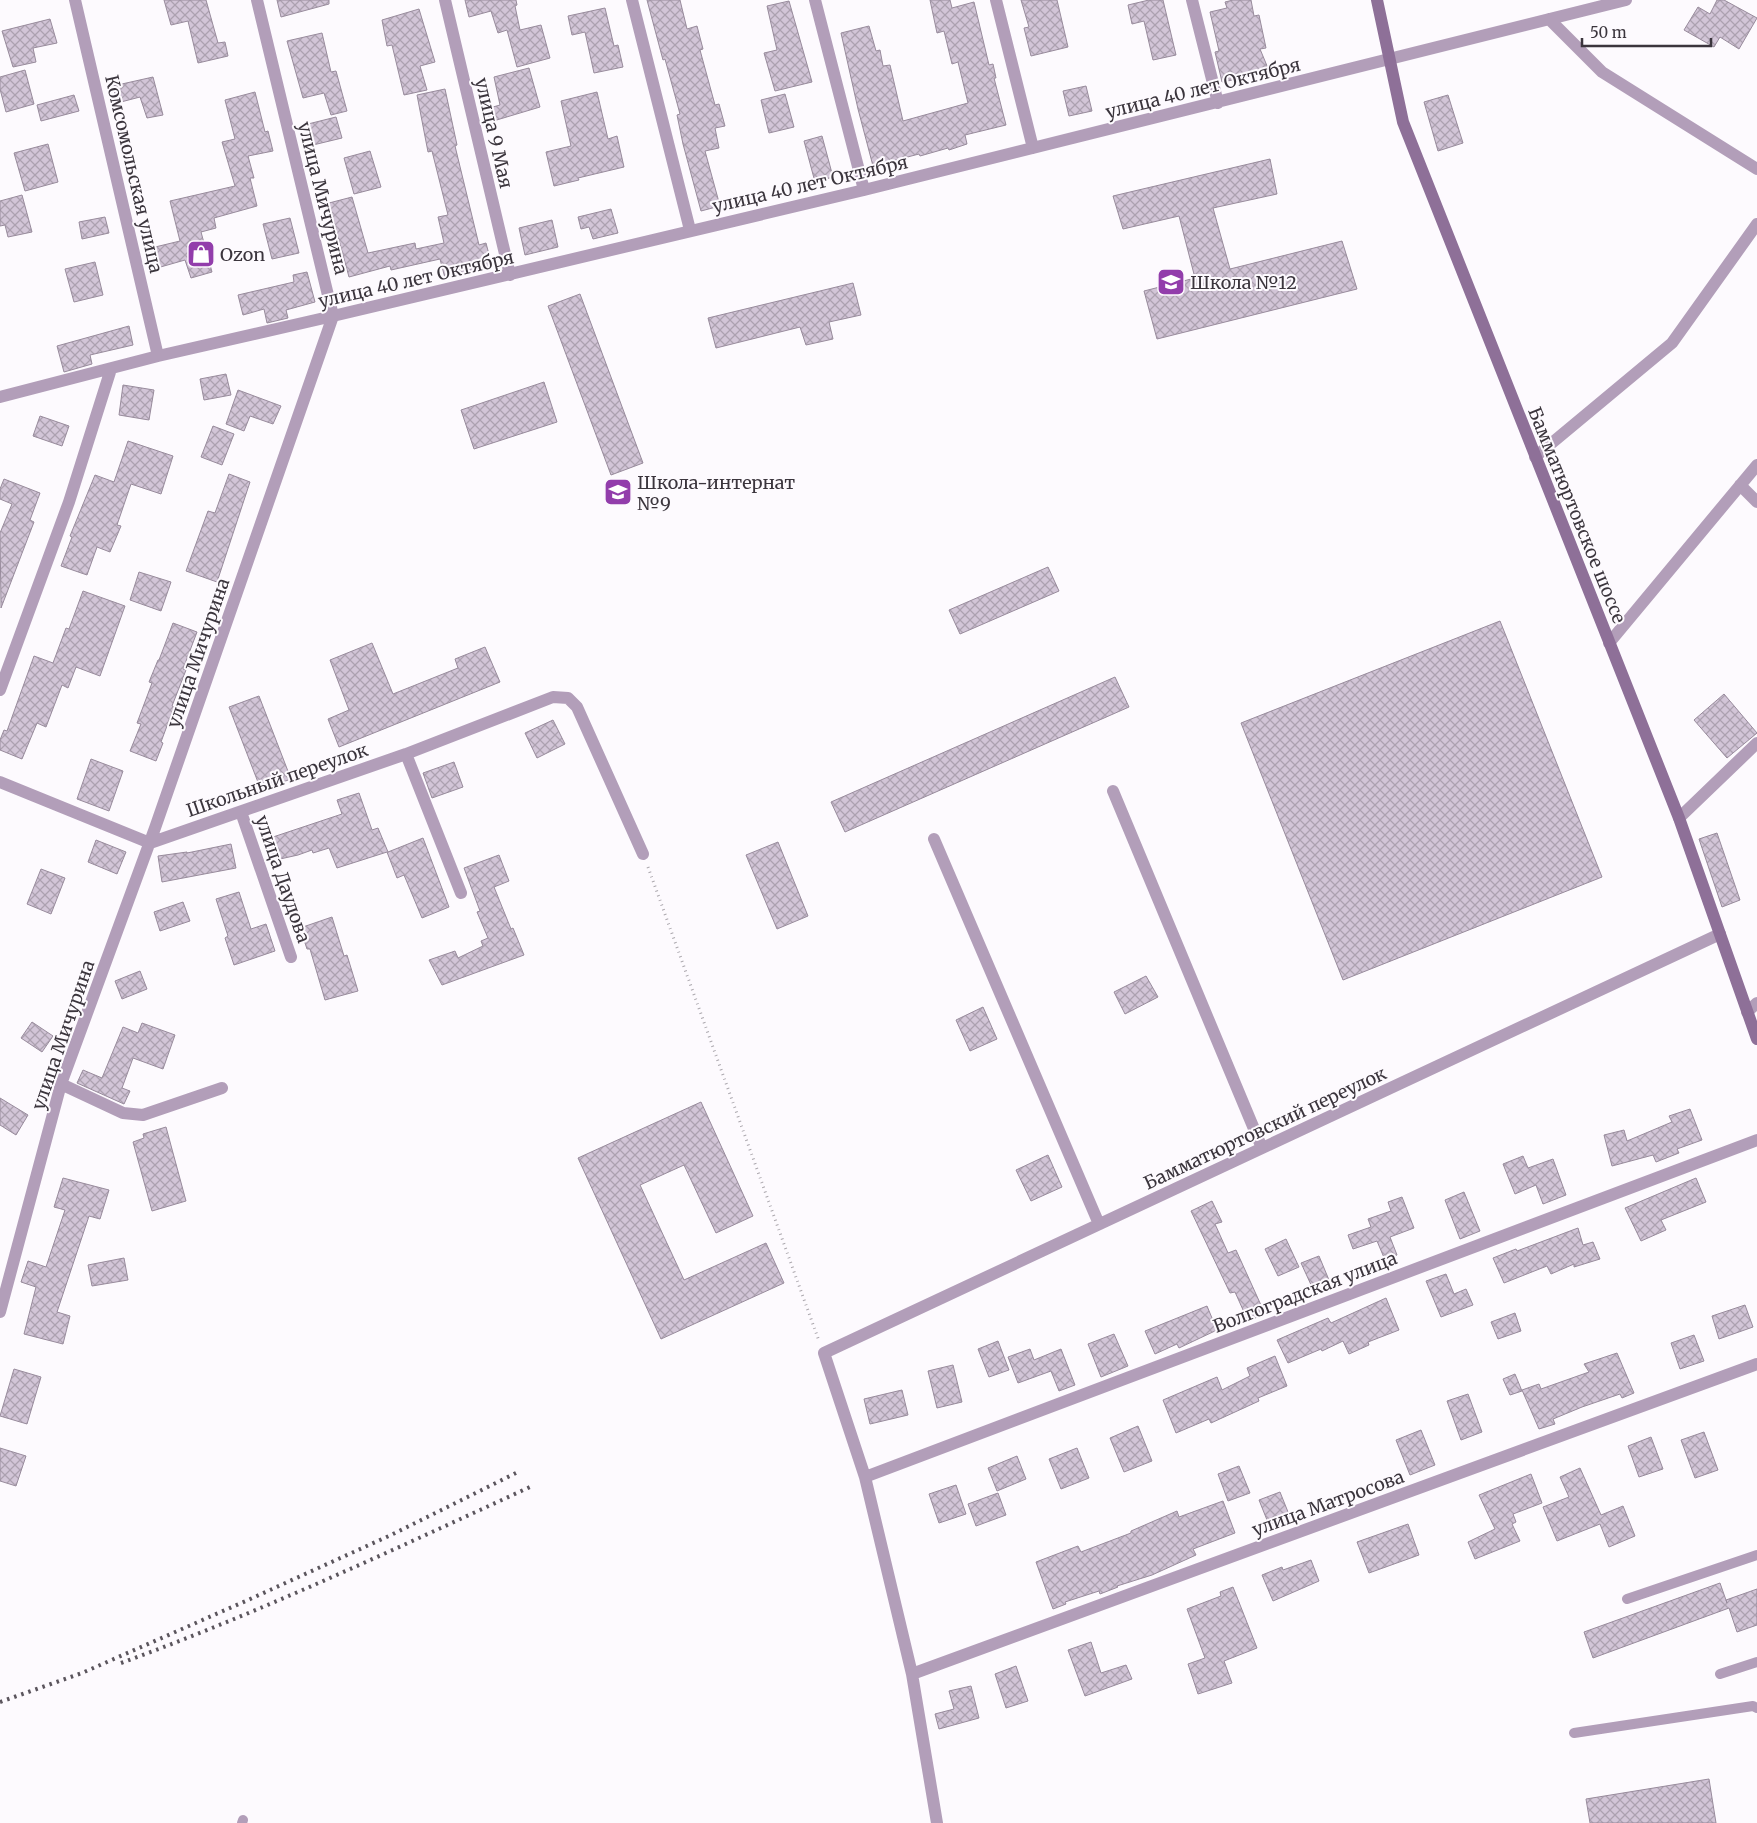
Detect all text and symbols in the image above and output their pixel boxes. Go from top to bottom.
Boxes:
scale bar [1582,15,1711,47]
text: 50 m [1590,23,1627,42]
street label: улица 40 лет Октября [1103,53,1303,123]
street label: Комсомольская улица [100,73,168,276]
street label: улица 9 Мая [470,75,518,191]
street label: улица Мичурина [293,119,353,277]
street label: улица 40 лет Октября [710,150,910,218]
shop icon: Ozon [186,239,216,269]
place label: Ozon [220,243,265,266]
street label: улица 40 лет Октября [316,245,516,313]
school or university icon: Школа №12 [1156,267,1186,297]
place label: Школа №12 [1190,271,1297,294]
street label: Бамматюртовское шоссе [1523,404,1631,626]
place label: Школа-интернат №9 [637,471,795,515]
school or university icon: Школа-интернат №9 [603,477,633,507]
street label: улица Мичурина [162,575,235,731]
street label: Школьный переулок [183,738,371,822]
street label: улица Даудова [250,812,316,946]
street label: улица Мичурина [27,957,100,1113]
street label: Бамматюртовский переулок [1140,1061,1391,1194]
street label: Волгоградская улица [1210,1246,1400,1338]
street label: улица Матросова [1249,1465,1407,1541]

